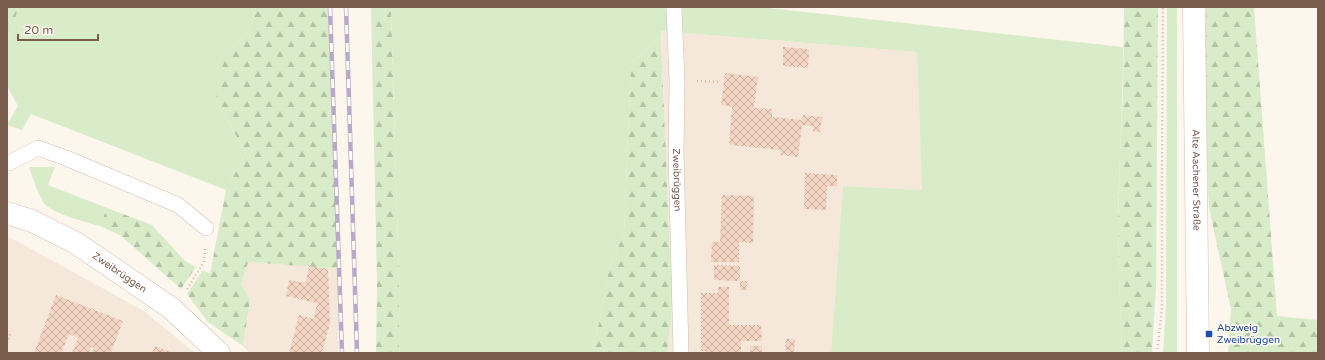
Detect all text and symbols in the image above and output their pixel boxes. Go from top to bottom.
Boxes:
scale bar [18,16,98,42]
text: 20 m [24,23,53,37]
street label: Alte Aachener Straße [1189,129,1203,231]
street label: Zweibrüggen [670,148,683,212]
street label: Zweibrüggen [90,250,149,295]
place label: Abzweig Zweibrüggen [1217,322,1280,346]
marker: Abzweig Zweibrüggen [1204,329,1214,339]

